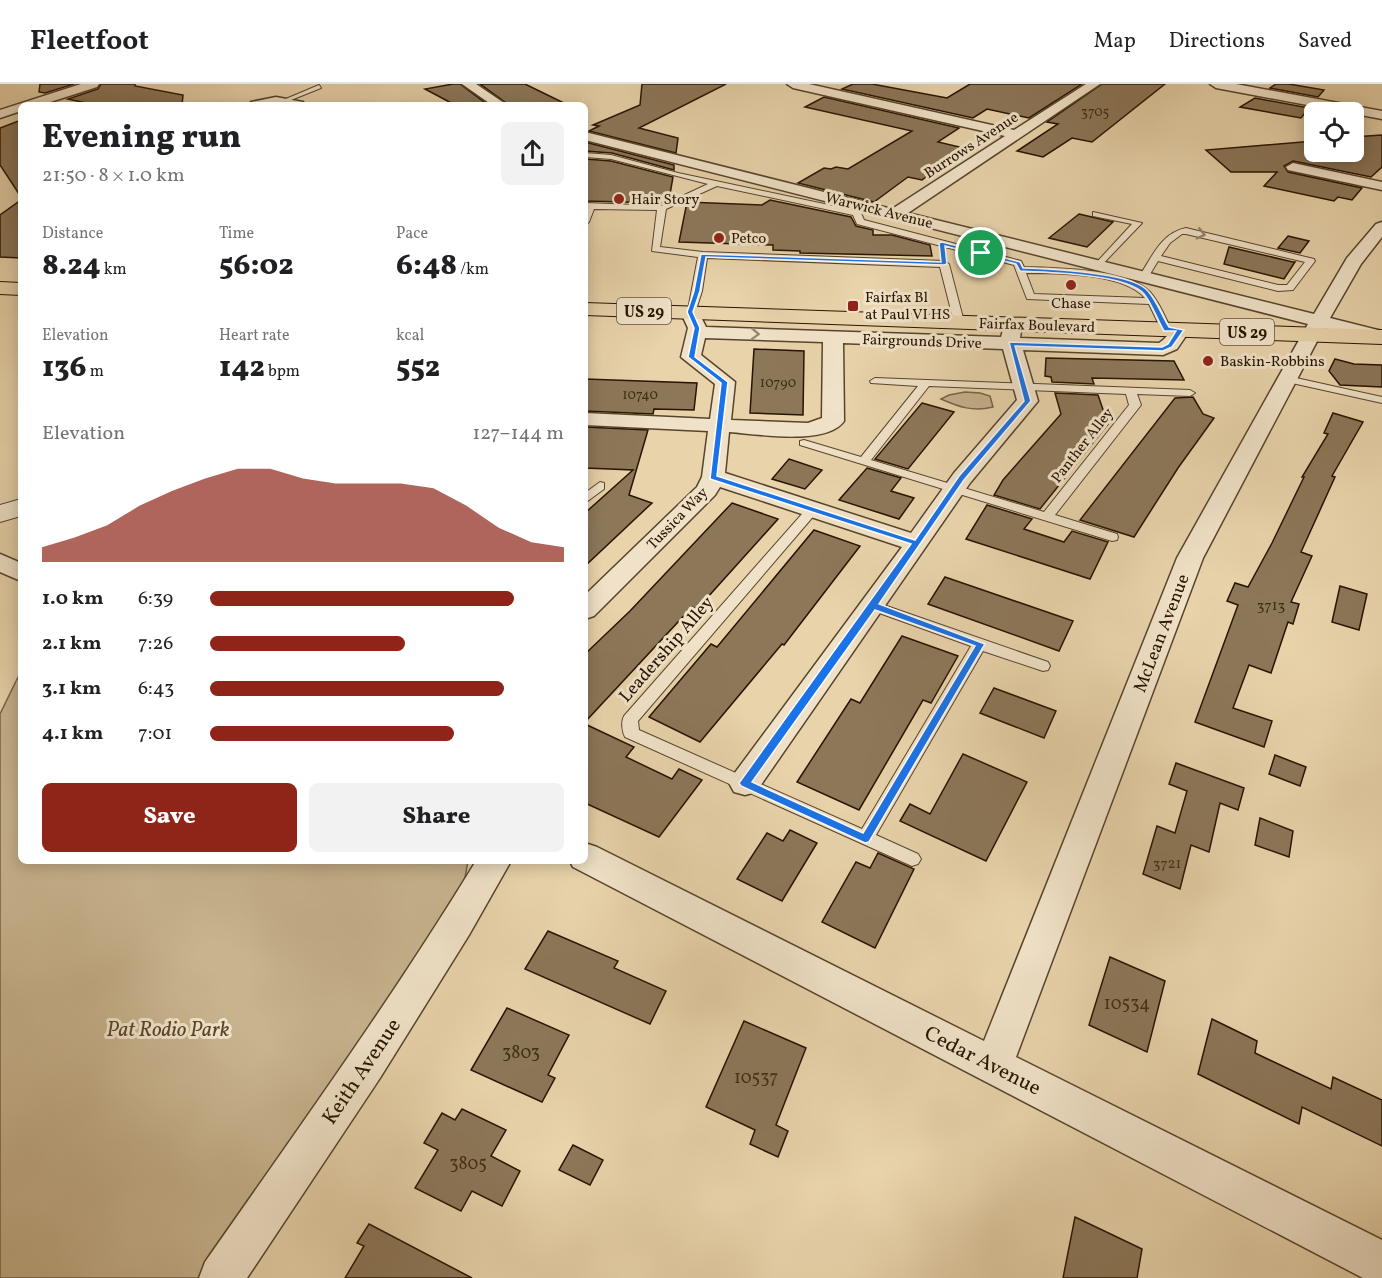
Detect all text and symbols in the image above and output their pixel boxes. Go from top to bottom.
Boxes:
text: Fleetfoot [30,22,149,61]
text: Map [1094,27,1136,56]
text: Directions [1169,27,1265,56]
text: Saved [1298,27,1352,56]
map controls [1304,102,1364,162]
button: locate [1304,102,1364,162]
house number: 3705 [1081,103,1109,122]
street label: Burrows Avenue [921,108,1023,185]
text: Evening run [42,116,241,162]
button: share [501,122,564,185]
text: 21:50 · 8 × 1.0 km [42,162,185,190]
street label: Warwick Avenue [823,188,935,235]
place label: Hair Story [631,190,699,211]
marker: Hair Story [612,192,626,206]
text: Distance [42,223,103,245]
text: Time [219,223,254,245]
text: Pace [396,223,428,245]
pin [955,227,1006,278]
one-way arrow [1196,227,1206,240]
place label: Petco [731,229,766,250]
marker: Petco [712,231,726,245]
icon: arrive [964,236,997,269]
text: 8.24 [42,245,101,287]
text: 56:02 [219,245,294,287]
text: 6:48 [396,245,457,287]
text: km [101,259,127,281]
text: /km [457,259,489,281]
marker: Chase [1064,278,1078,292]
place label: Fairfax Bl at Paul VI HS [865,288,950,326]
place label: Chase [1051,294,1091,315]
road number: US 29 [617,298,671,324]
marker: Fairfax Bl at Paul VI HS [846,299,860,313]
street label: Fairfax Boulevard [978,314,1096,339]
road number: US 29 [1220,319,1274,345]
text: Elevation [42,325,109,347]
text: Heart rate [219,325,290,347]
text: kcal [396,325,424,347]
one-way arrow [751,328,760,341]
street label: Fairgrounds Drive [862,330,982,355]
text: 136 [42,347,87,389]
text: 142 [219,347,265,389]
text: 552 [396,347,440,389]
place label: Baskin-Robbins [1220,352,1325,373]
marker: Baskin-Robbins [1201,354,1215,368]
text: m [87,361,104,383]
text: bpm [265,361,300,383]
house number: 10790 [760,374,796,393]
house number: 10740 [622,386,658,405]
street label: Panther Alley [1047,404,1119,488]
text: Elevation [42,420,125,448]
text: 127–144 m [472,420,564,448]
street label: Tussica Way [643,483,713,555]
street label: McLean Avenue [1128,571,1197,696]
text: 1.0 km [42,585,104,613]
text: 6:39 [138,585,173,613]
street label: Leadership Alley [614,591,720,708]
house number: 3713 [1257,596,1285,617]
text: 2.1 km [42,630,102,658]
text: 7:26 [138,630,173,658]
text: 3.1 km [42,675,101,703]
text: 6:43 [138,675,174,703]
text: 4.1 km [42,720,103,748]
text: 7:01 [138,720,172,748]
button: Save [42,783,297,852]
button: Share [309,783,564,852]
house number: 3721 [1153,854,1181,875]
house number: 10534 [1104,992,1150,1017]
street label: Keith Avenue [316,1013,409,1131]
park label: Pat Rodio Park [107,1016,230,1045]
street label: Cedar Avenue [919,1019,1046,1103]
house number: 3803 [502,1041,540,1066]
house number: 10537 [734,1066,778,1091]
house number: 3805 [449,1152,487,1177]

